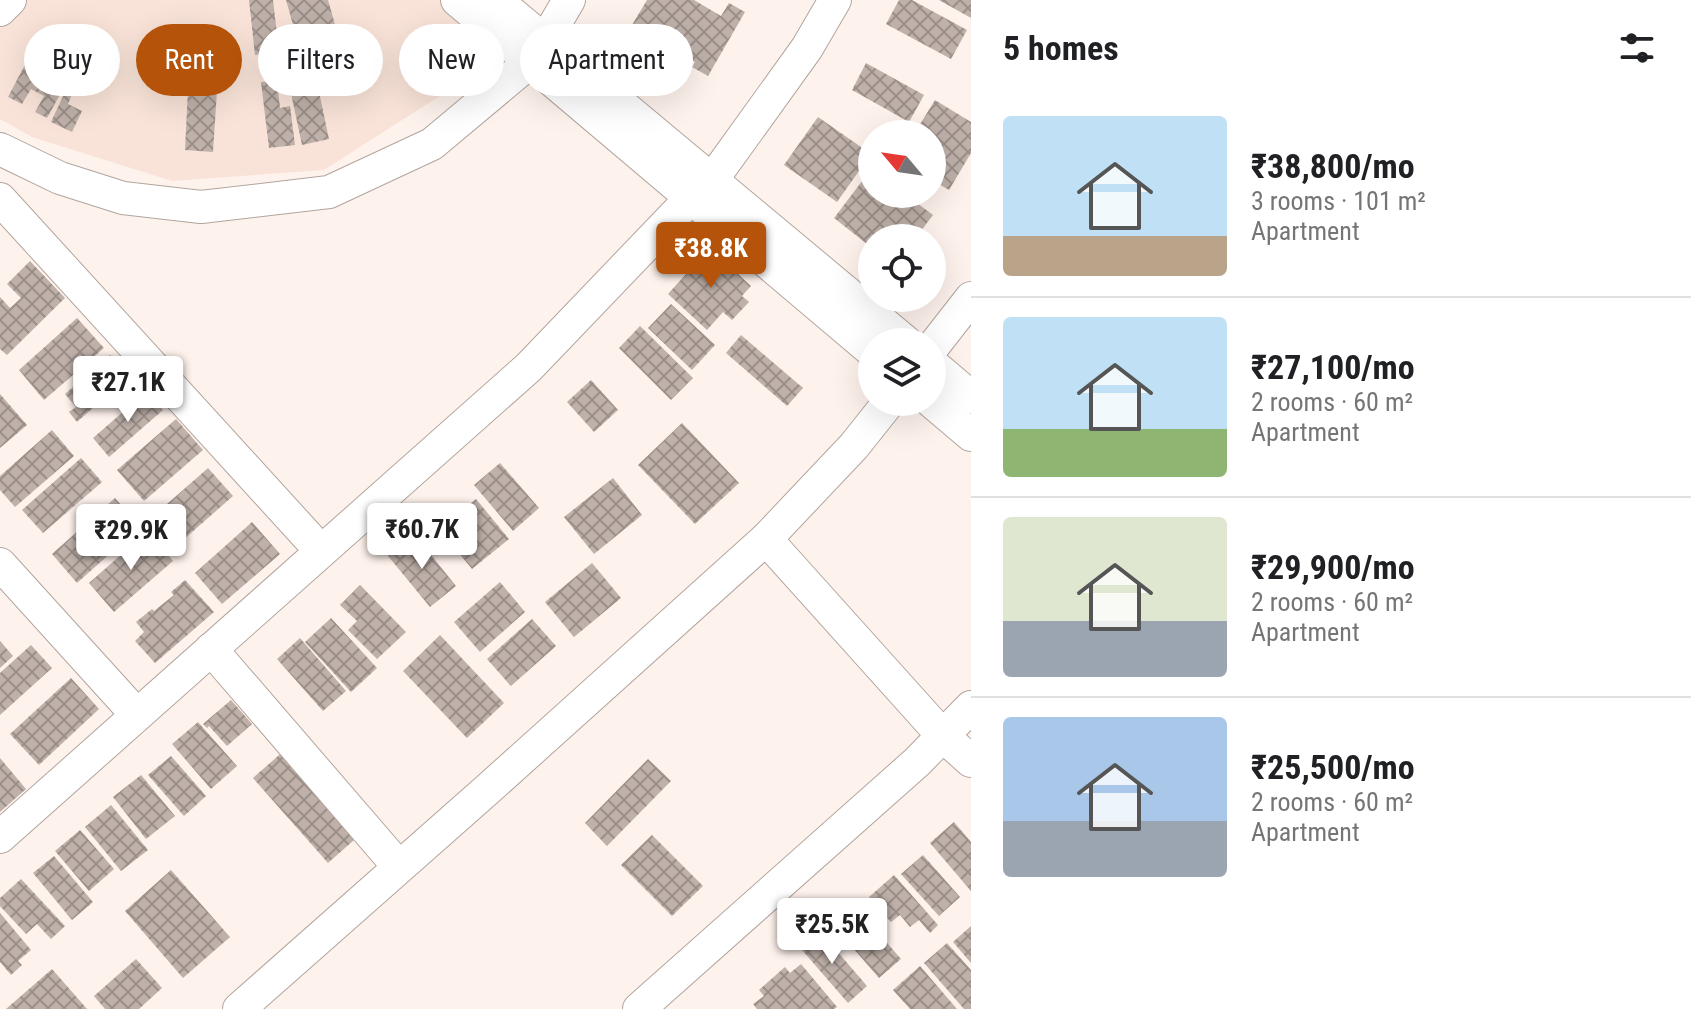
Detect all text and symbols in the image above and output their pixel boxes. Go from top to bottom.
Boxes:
chip: Buy [24,24,120,96]
chip: Rent [136,24,242,96]
chip: Filters [258,24,383,96]
chip: New [399,24,504,96]
chip: Apartment [520,24,693,96]
icon: filters [1615,26,1659,70]
text: 5 homes [1003,28,1119,68]
north arrow [858,120,946,208]
map controls [858,120,946,416]
text: ₹38,800/mo [1251,146,1415,186]
icon: home [1067,148,1163,244]
text: 3 rooms · 101 m² [1251,186,1426,216]
text: Apartment [1251,216,1360,246]
pin: ₹38.8K [646,222,776,290]
button: locate [858,224,946,312]
text: ₹38.8K [674,233,748,263]
button: layers [858,328,946,416]
text: ₹27,100/mo [1251,347,1415,387]
icon: home [1067,349,1163,445]
pin: ₹27.1K [63,356,193,424]
text: ₹27.1K [91,367,165,397]
text: 2 rooms · 60 m² [1251,387,1413,417]
text: Apartment [1251,417,1360,447]
pin: ₹60.7K [357,503,487,571]
pin: ₹29.9K [66,504,196,572]
text: ₹60.7K [385,514,459,544]
text: ₹29.9K [94,515,168,545]
text: ₹29,900/mo [1251,547,1415,587]
icon: home [1067,549,1163,645]
text: 2 rooms · 60 m² [1251,587,1413,617]
text: Apartment [1251,617,1360,647]
text: ₹25,500/mo [1251,747,1415,787]
icon: home [1067,749,1163,845]
text: 2 rooms · 60 m² [1251,787,1413,817]
text: Apartment [1251,817,1360,847]
pin: ₹25.5K [767,898,897,966]
text: ₹25.5K [795,909,869,939]

